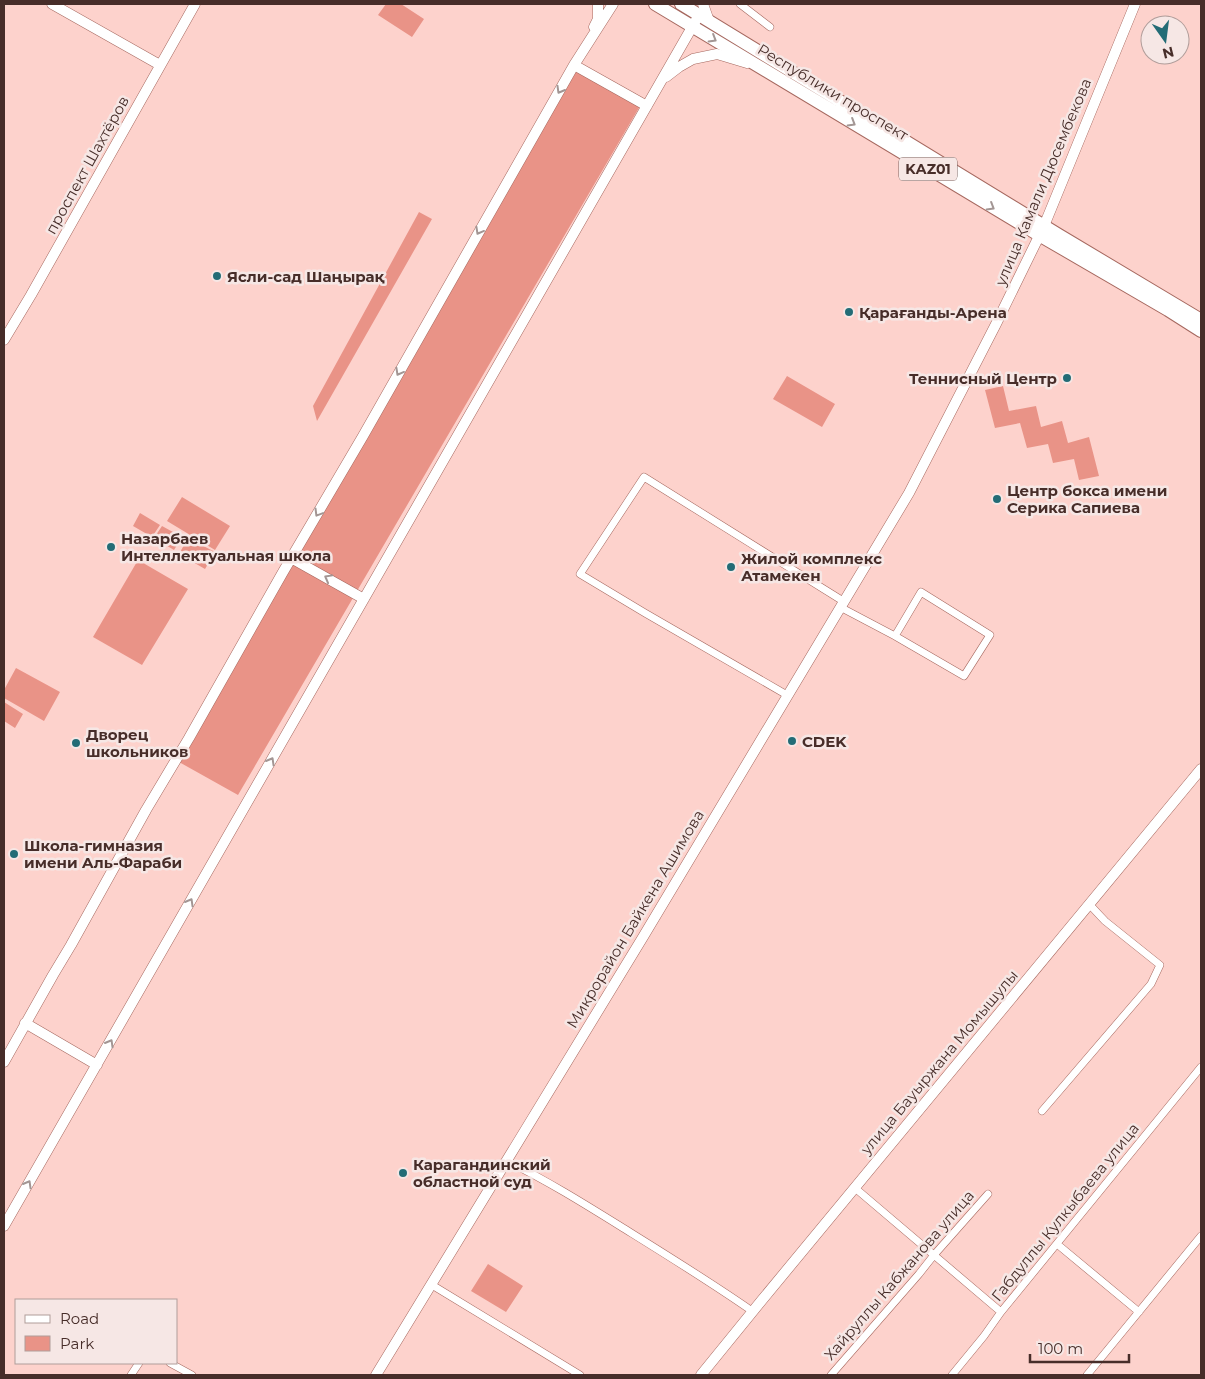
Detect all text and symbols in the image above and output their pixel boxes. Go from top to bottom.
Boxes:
north arrow [1140,15,1190,65]
one-way arrow [708,33,717,43]
street label: Республики проспект [754,39,913,145]
text: N [1160,43,1176,63]
street label: улица Камали Дюсембекова [990,75,1095,289]
one-way arrow [556,84,566,93]
street label: проспект Шахтёров [41,93,133,237]
one-way arrow [847,116,856,126]
road number: KАZ01 [899,157,957,180]
one-way arrow [986,200,995,210]
one-way arrow [475,225,485,234]
place label: Ясли-сад Шаңырақ [227,267,385,286]
marker: Ясли-сад Шаңырақ [211,270,223,282]
place label: Қарағанды-Арена [859,303,1007,322]
marker: Қарағанды-Арена [843,306,855,318]
one-way arrow [395,367,405,376]
place label: Теннисный Центр [909,369,1057,388]
marker: Теннисный Центр [1061,372,1073,384]
place label: Центр бокса имени Серика Сапиева [1007,481,1167,517]
marker: Центр бокса имени Серика Сапиева [991,493,1003,505]
one-way arrow [314,507,324,516]
place label: Назарбаев Интеллектуальная школа [121,529,331,565]
marker: Назарбаев Интеллектуальная школа [105,541,117,553]
place label: Жилой комплекс Атамекен [741,549,882,585]
marker: Жилой комплекс Атамекен [725,561,737,573]
one-way arrow [324,575,333,585]
place label: Дворец школьников [86,725,188,761]
place label: CDEK [802,732,847,751]
marker: CDEK [786,735,798,747]
marker: Дворец школьников [70,737,82,749]
one-way arrow [265,758,275,767]
street label: Микрорайон Байкена Ашимова [562,806,708,1032]
place label: Школа-гимназия имени Аль-Фараби [24,836,182,872]
marker: Школа-гимназия имени Аль-Фараби [8,848,20,860]
one-way arrow [184,899,194,908]
street label: улица Бауыржана Момышулы [855,966,1022,1159]
one-way arrow [103,1040,113,1049]
street label: Габдуллы Кулкыбаева улица [987,1119,1143,1305]
place label: Карагандинский областной суд [413,1155,551,1191]
marker: Карагандинский областной суд [397,1167,409,1179]
one-way arrow [22,1180,32,1189]
street label: Хайруллы Кабжанова улица [820,1186,978,1364]
legend [15,1299,178,1364]
text: Road [60,1309,99,1328]
scale bar [1030,1332,1129,1364]
text: Park [60,1334,94,1353]
text: 100 m [1038,1339,1083,1358]

